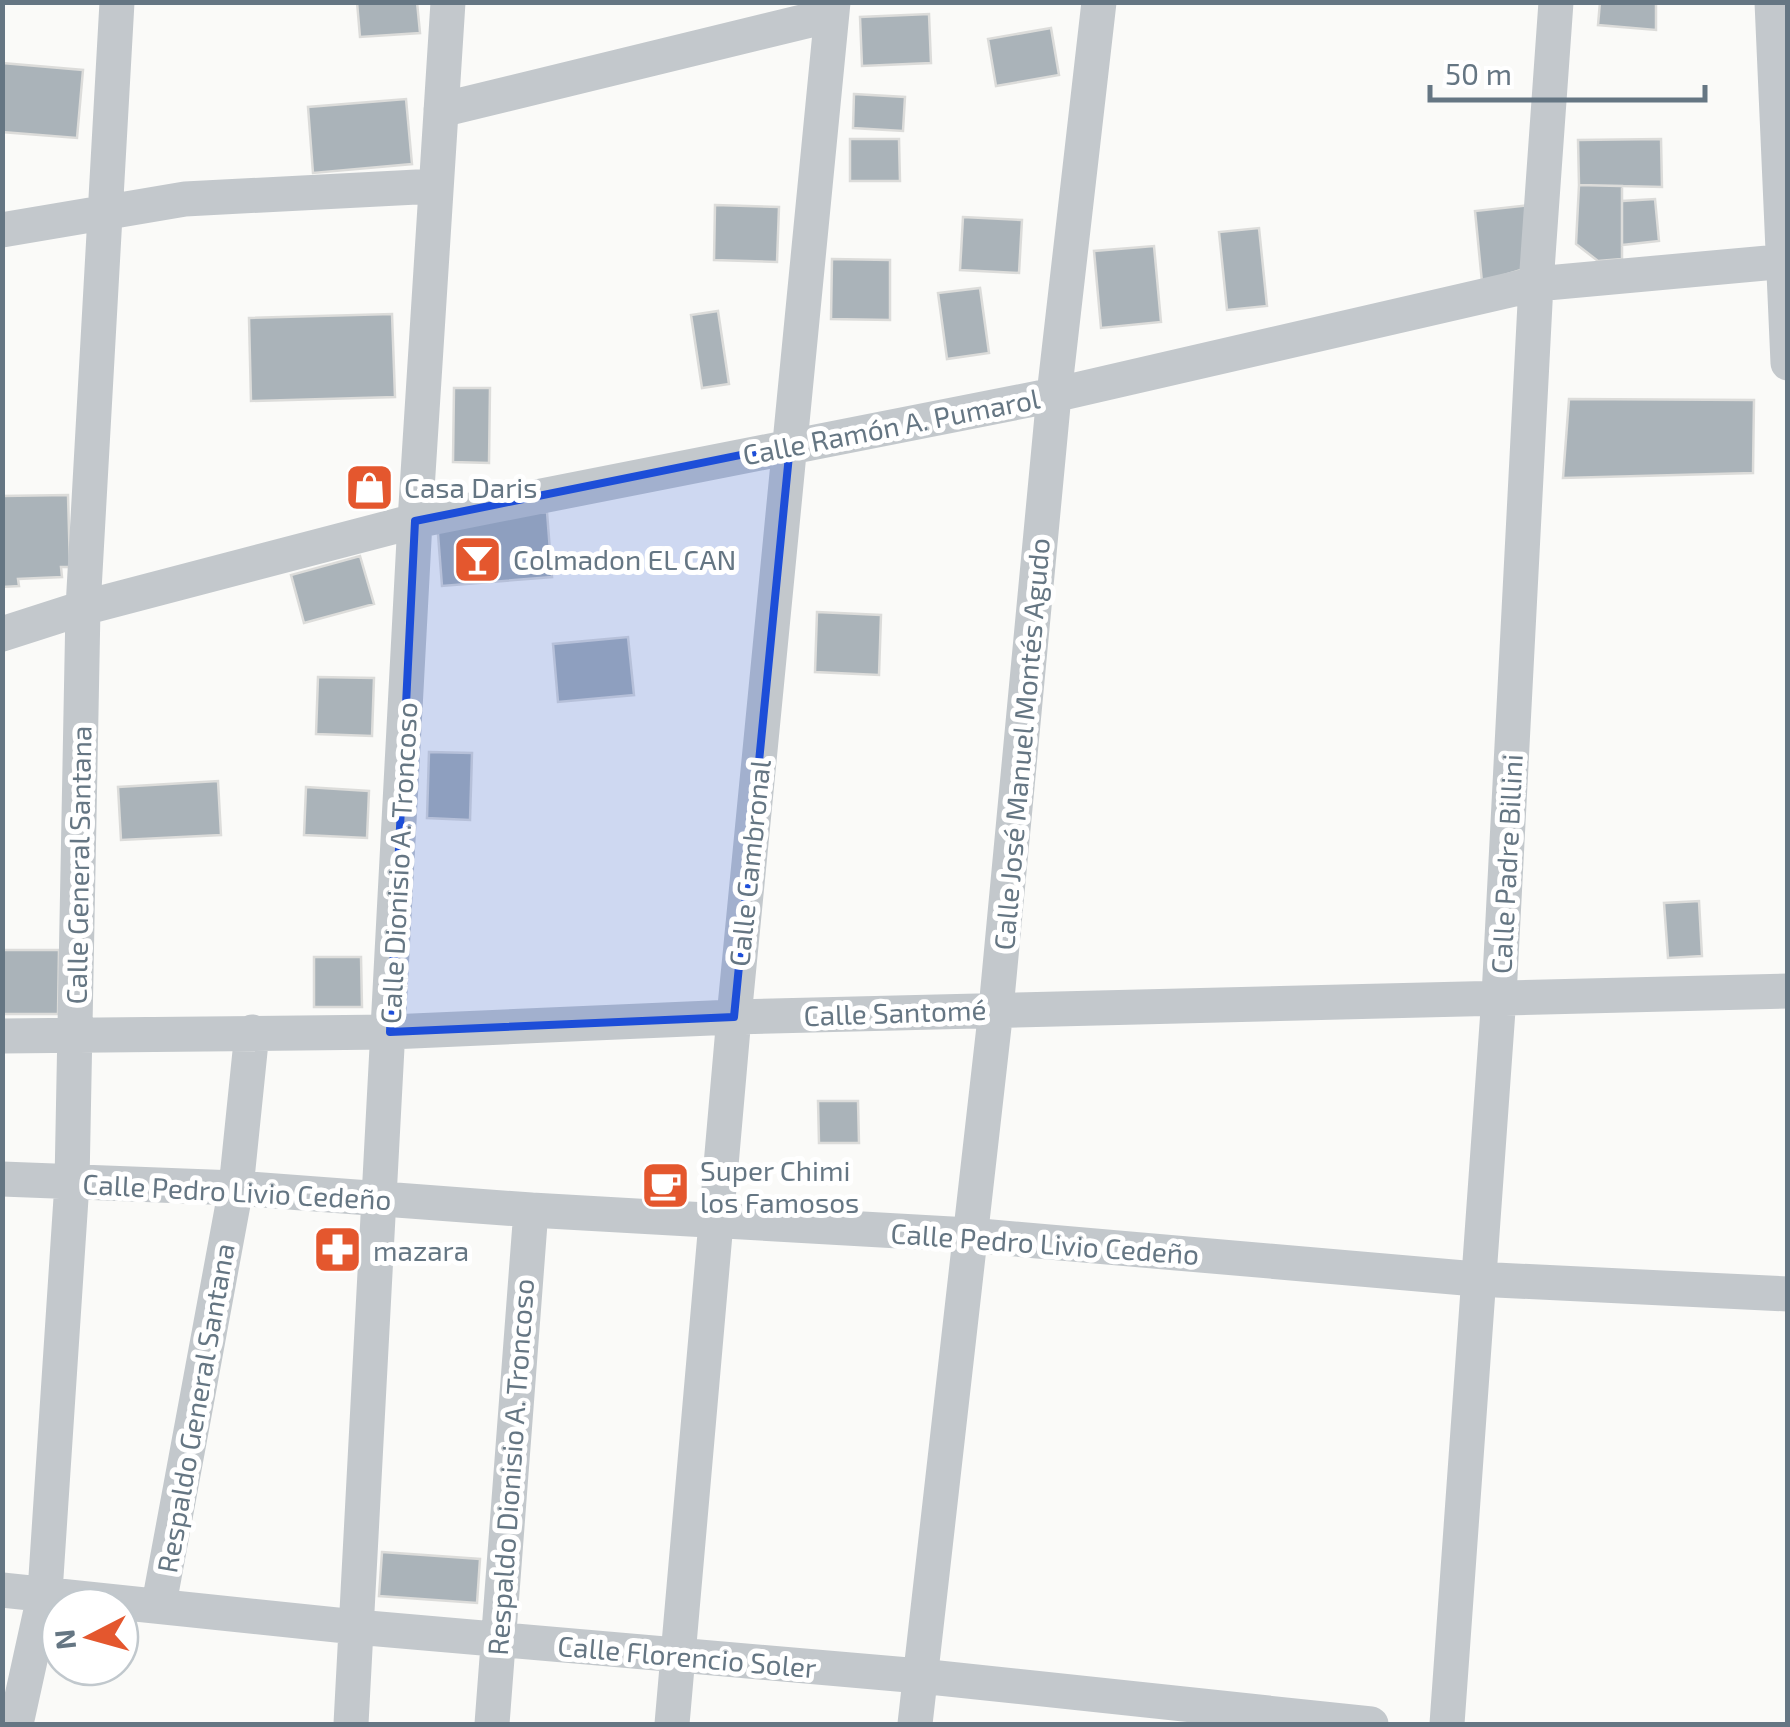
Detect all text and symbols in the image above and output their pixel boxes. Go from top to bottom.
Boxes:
scale bar [1430,40,1705,102]
text: 50 m [1445,55,1512,91]
street label: Calle Ramón A. Pumarol [740,380,1043,471]
shop icon: Casa Daris [343,461,395,513]
place label: Casa Daris [404,470,538,504]
bar icon: Colmadon EL CAN [452,533,504,585]
street label: Calle José Manuel Montés Agudo [986,536,1056,952]
place label: Colmadon EL CAN [513,542,736,576]
street label: Calle Dionisio A. Troncoso [373,701,423,1025]
street label: Calle General Santana [59,725,97,1005]
street label: Calle Padre Billini [1483,753,1529,975]
street label: Calle Cambronal [721,757,777,968]
street label: Calle Santomé [803,992,987,1032]
place label: Super Chimi los Famosos [700,1153,859,1219]
cafe icon: Super Chimi los Famosos [639,1160,691,1212]
street label: Calle Pedro Livio Cedeño [82,1166,392,1216]
street label: Calle Pedro Livio Cedeño [890,1215,1200,1271]
pharmacy icon: mazara [312,1224,364,1276]
place label: mazara [373,1233,469,1267]
street label: Respaldo General Santana [149,1241,241,1575]
street label: Respaldo Dionisio A. Troncoso [480,1278,540,1656]
north arrow [40,1587,140,1687]
text: N [46,1628,82,1652]
street label: Calle Florencio Soler [556,1628,818,1684]

